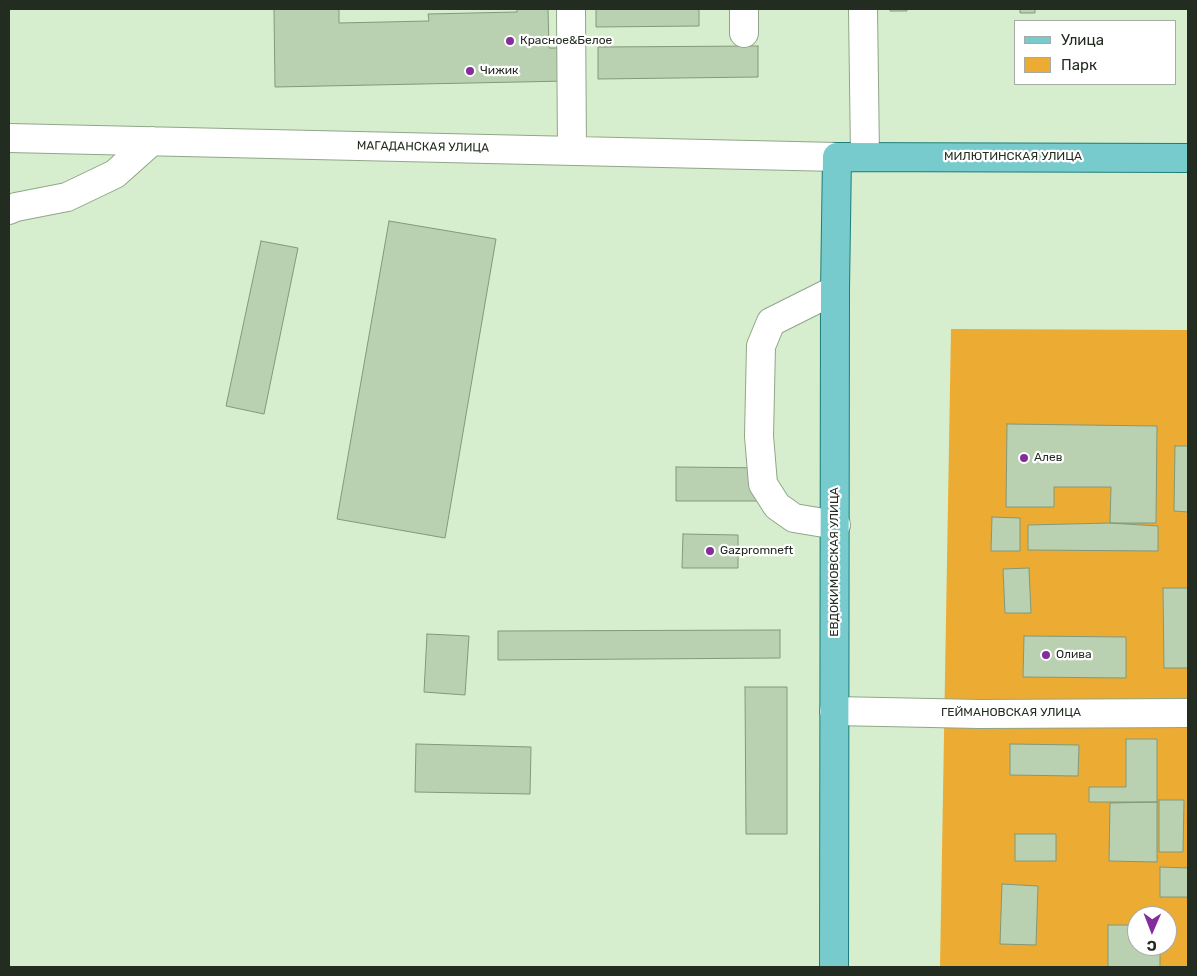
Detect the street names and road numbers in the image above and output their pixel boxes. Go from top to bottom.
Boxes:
street label: МАГАДАНСКАЯ УЛИЦА [357,139,489,155]
street label: МИЛЮТИНСКАЯ УЛИЦА [944,150,1082,164]
street label: ЕВДОКИМОВСКАЯ УЛИЦА [828,487,842,637]
street label: ГЕЙМАНОВСКАЯ УЛИЦА [941,706,1081,720]

